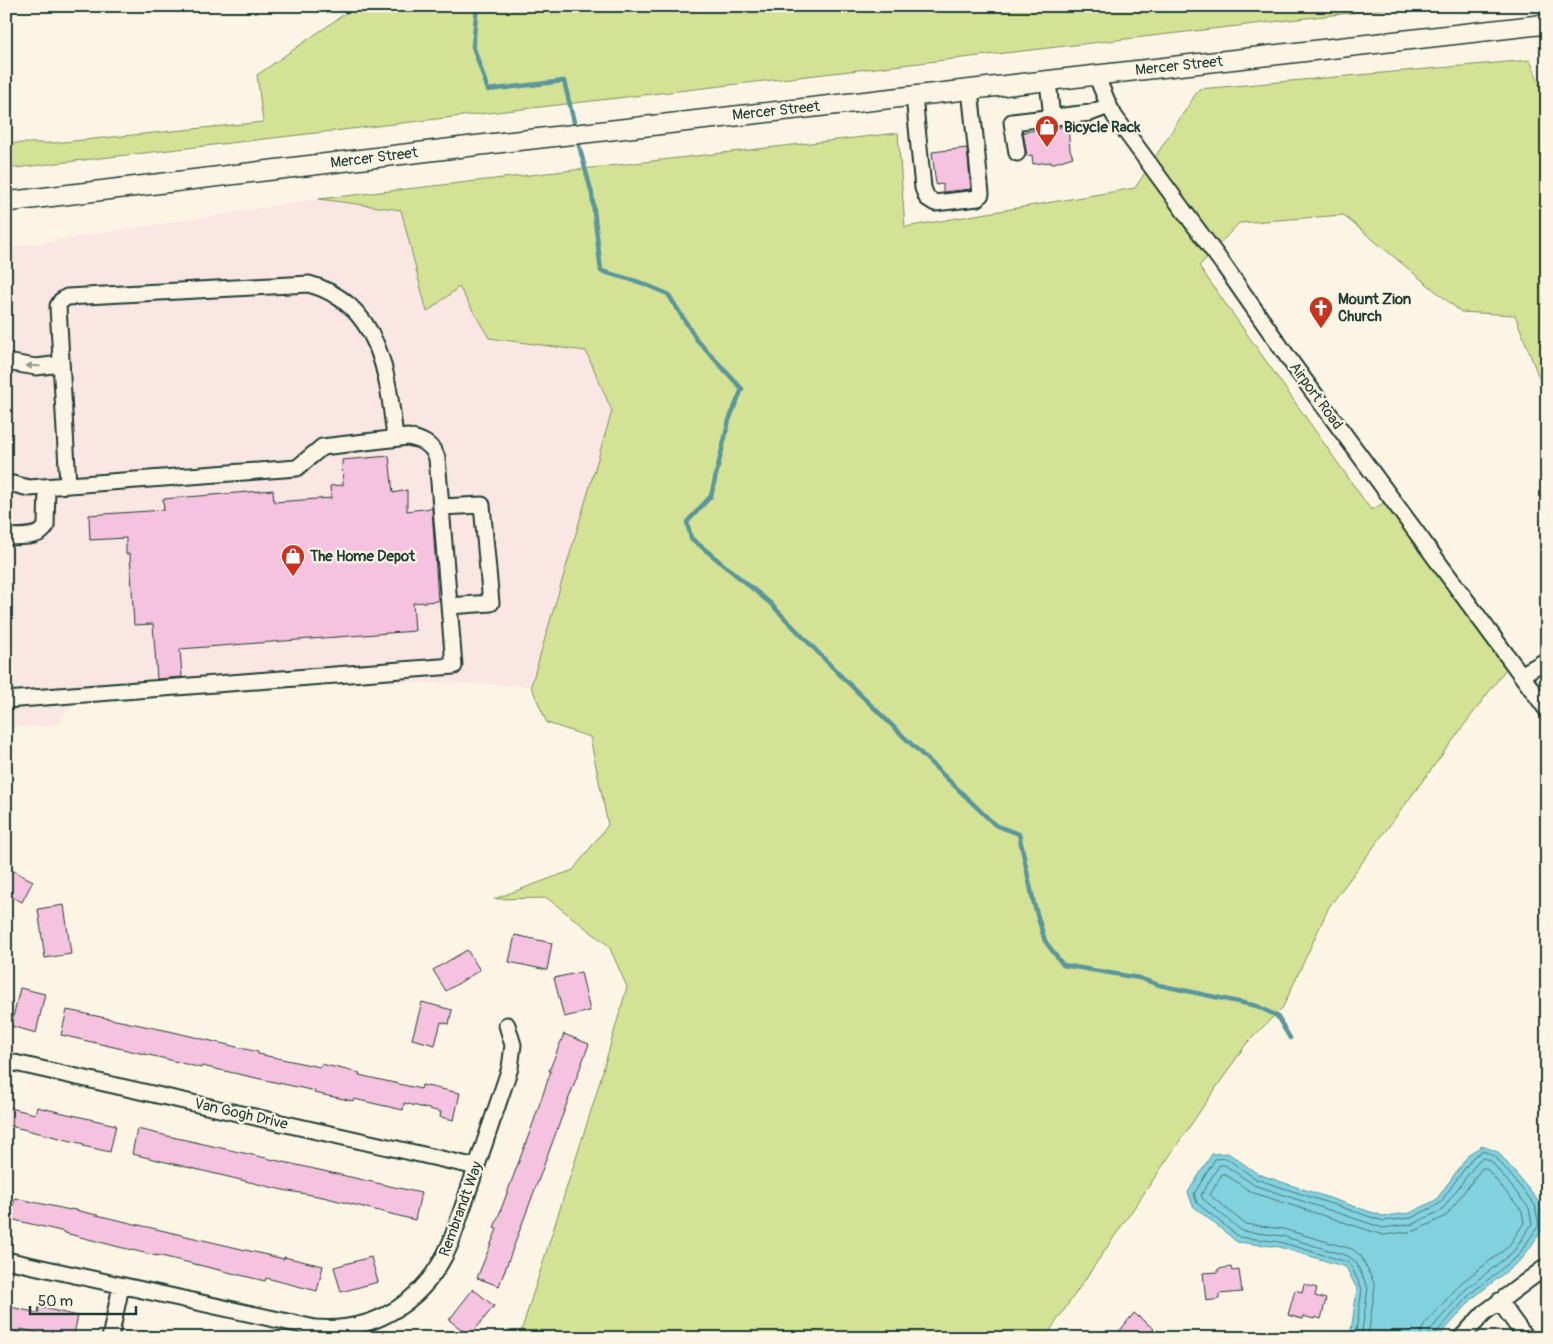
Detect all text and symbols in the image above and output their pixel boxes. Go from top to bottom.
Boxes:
street label: Mercer Street [1134,52,1225,80]
street label: Mercer Street [731,97,822,125]
shop icon: Bicycle Rack [1034,114,1060,148]
place label: Bicycle Rack [1064,118,1141,137]
street label: Mercer Street [329,143,420,173]
place label: Mount Zion Church [1338,290,1412,326]
church icon: Mount Zion Church [1308,295,1334,329]
street label: Airport Road [1285,359,1347,433]
one-way arrow [25,362,41,370]
shop icon: The Home Depot [280,543,306,577]
place label: The Home Depot [309,547,416,566]
street label: Van Gogh Drive [192,1094,290,1134]
street label: Rembrandt Way [435,1158,487,1259]
scale bar [30,1284,136,1316]
text: 50 m [38,1292,73,1311]

